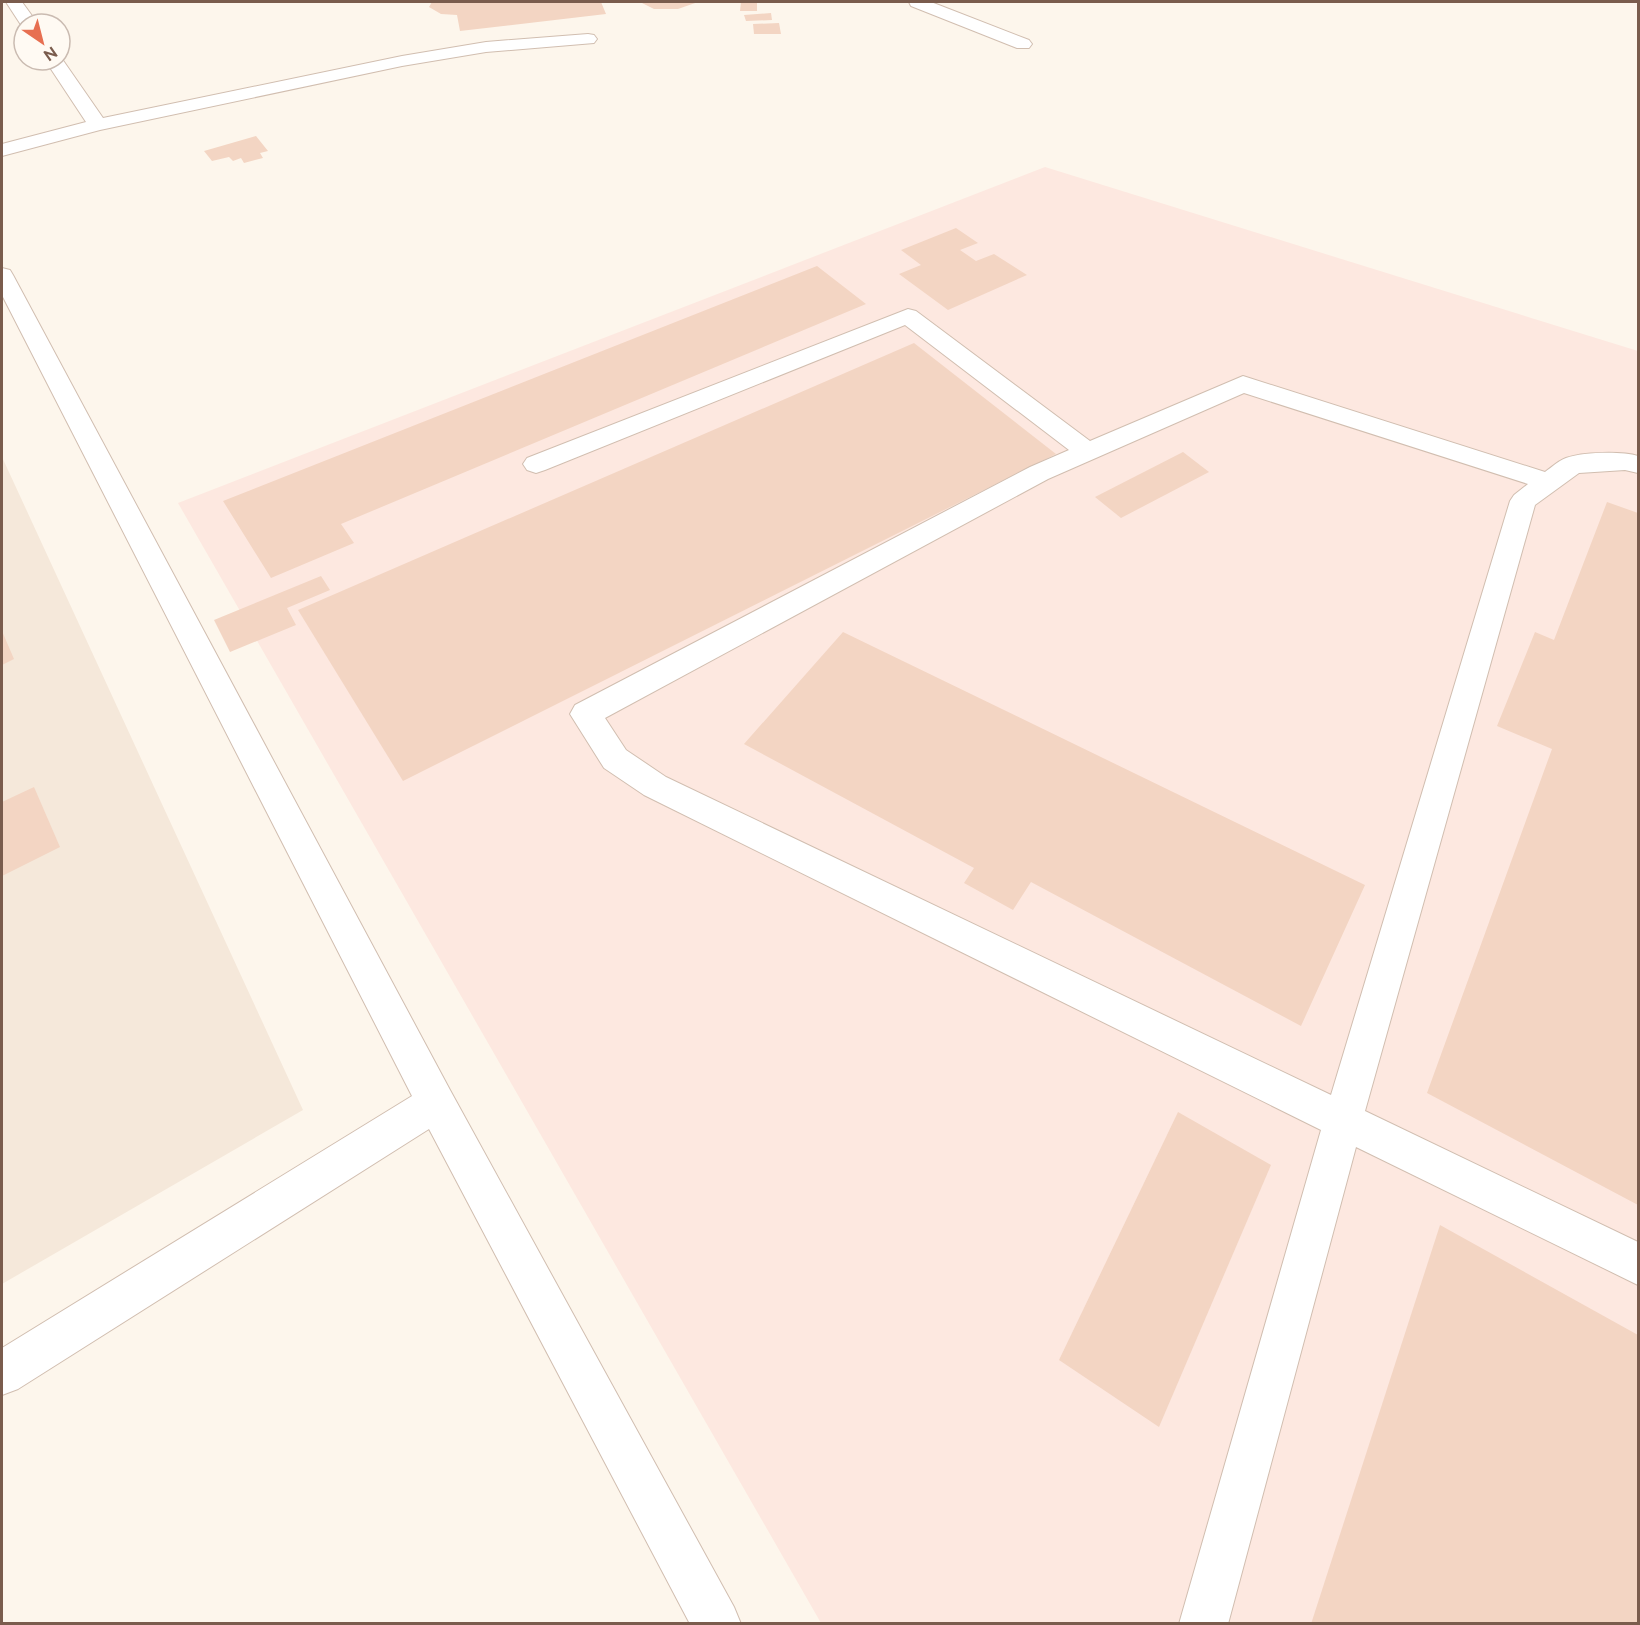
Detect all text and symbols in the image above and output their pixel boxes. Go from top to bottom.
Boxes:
north arrow [12,12,72,72]
text: N [40,43,61,65]

